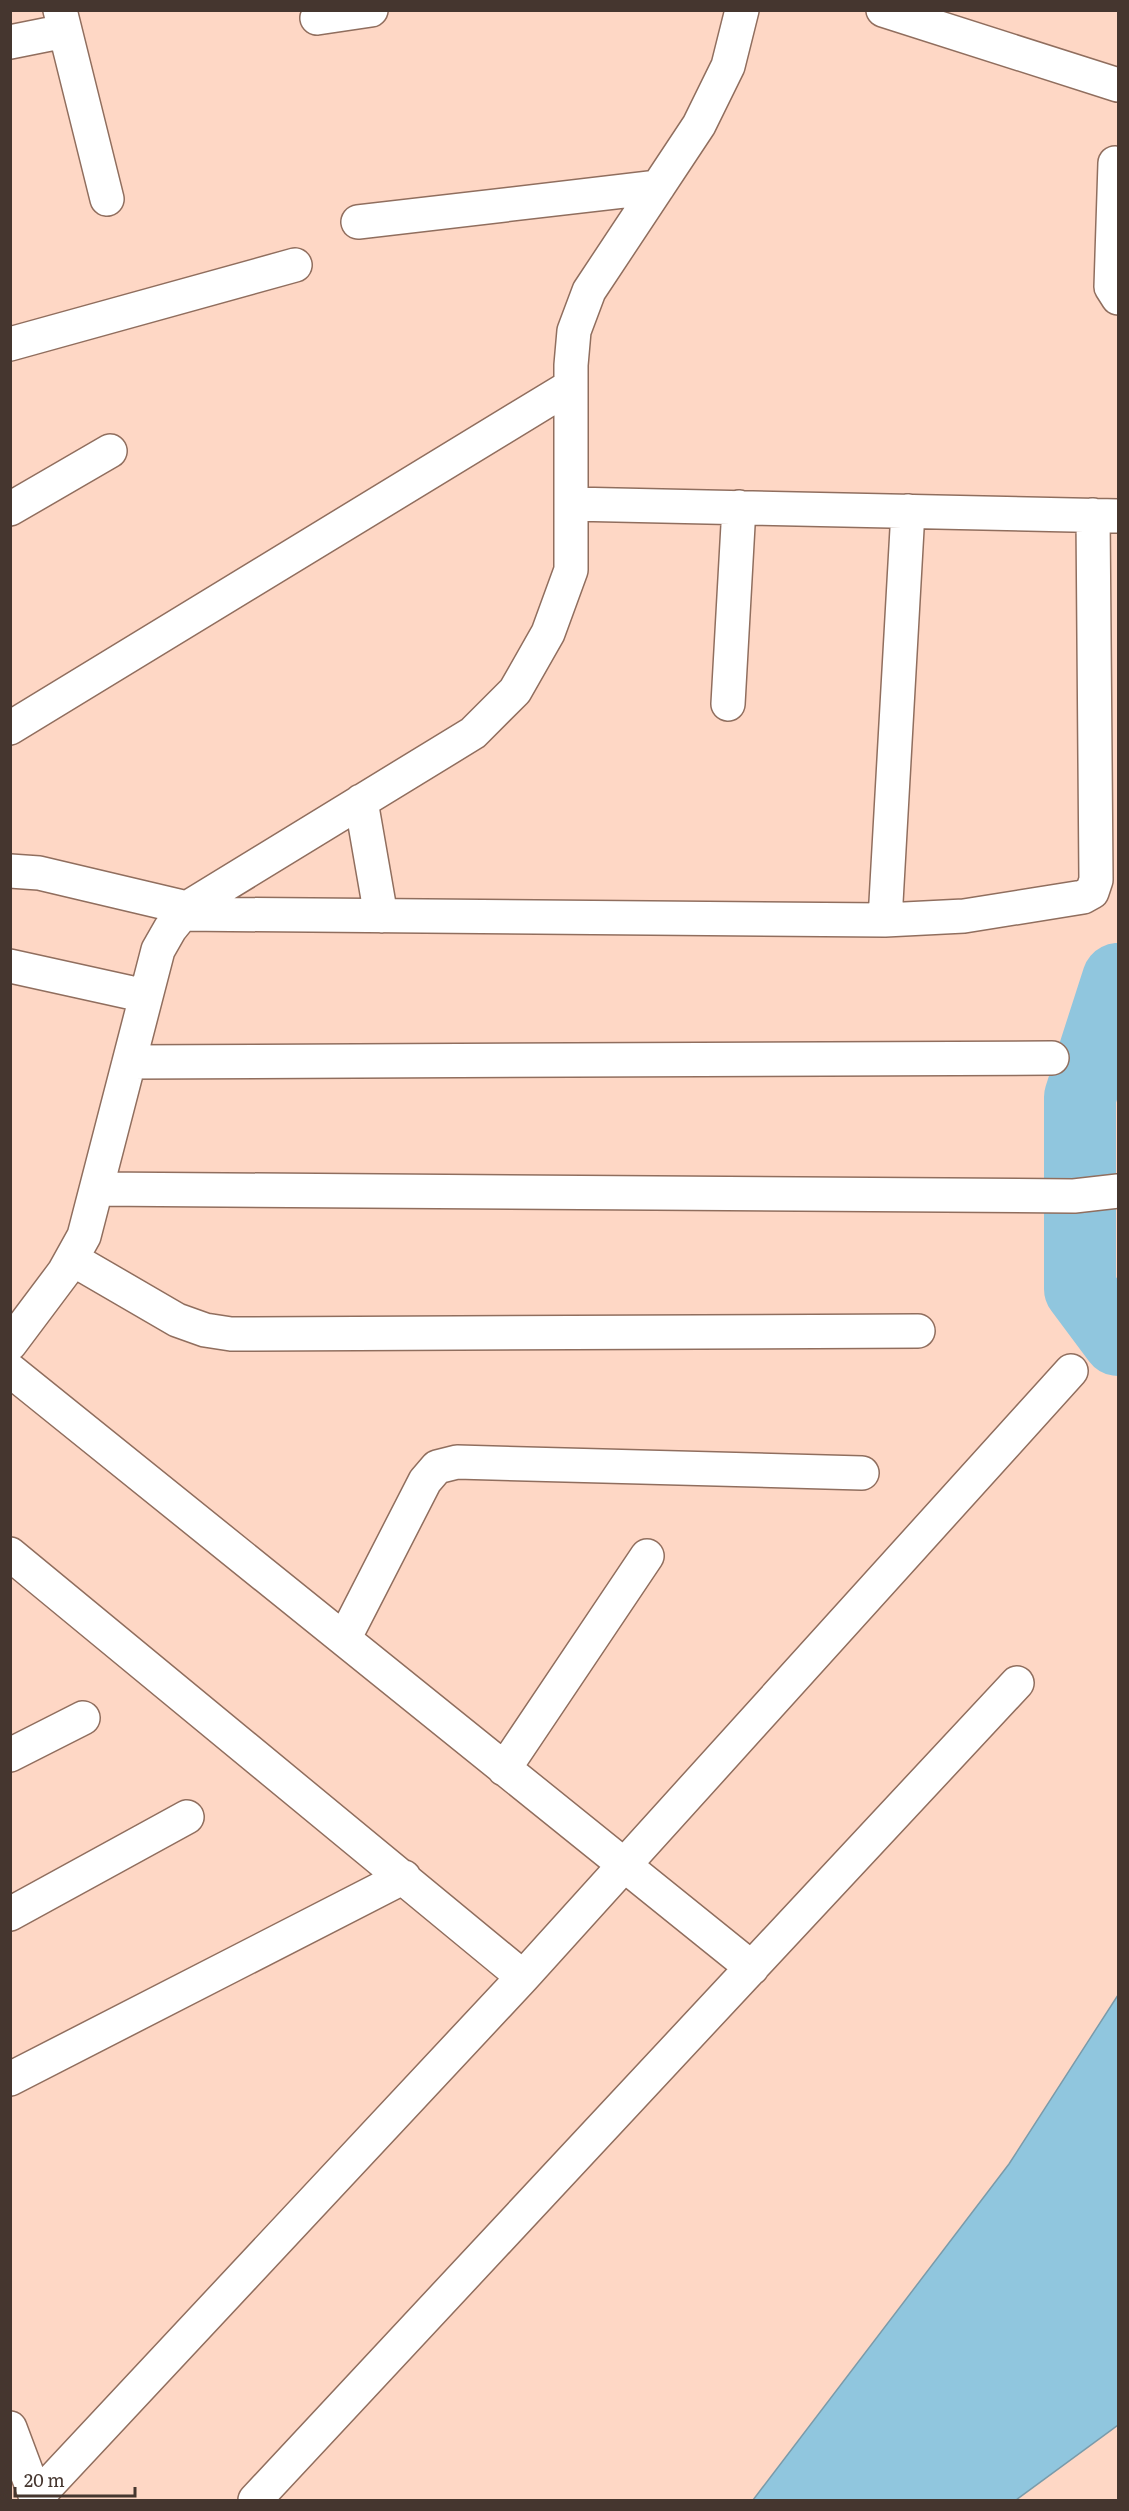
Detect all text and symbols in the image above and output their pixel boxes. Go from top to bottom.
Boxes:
scale bar [15,2460,135,2498]
text: 20 m [24,2466,65,2493]

